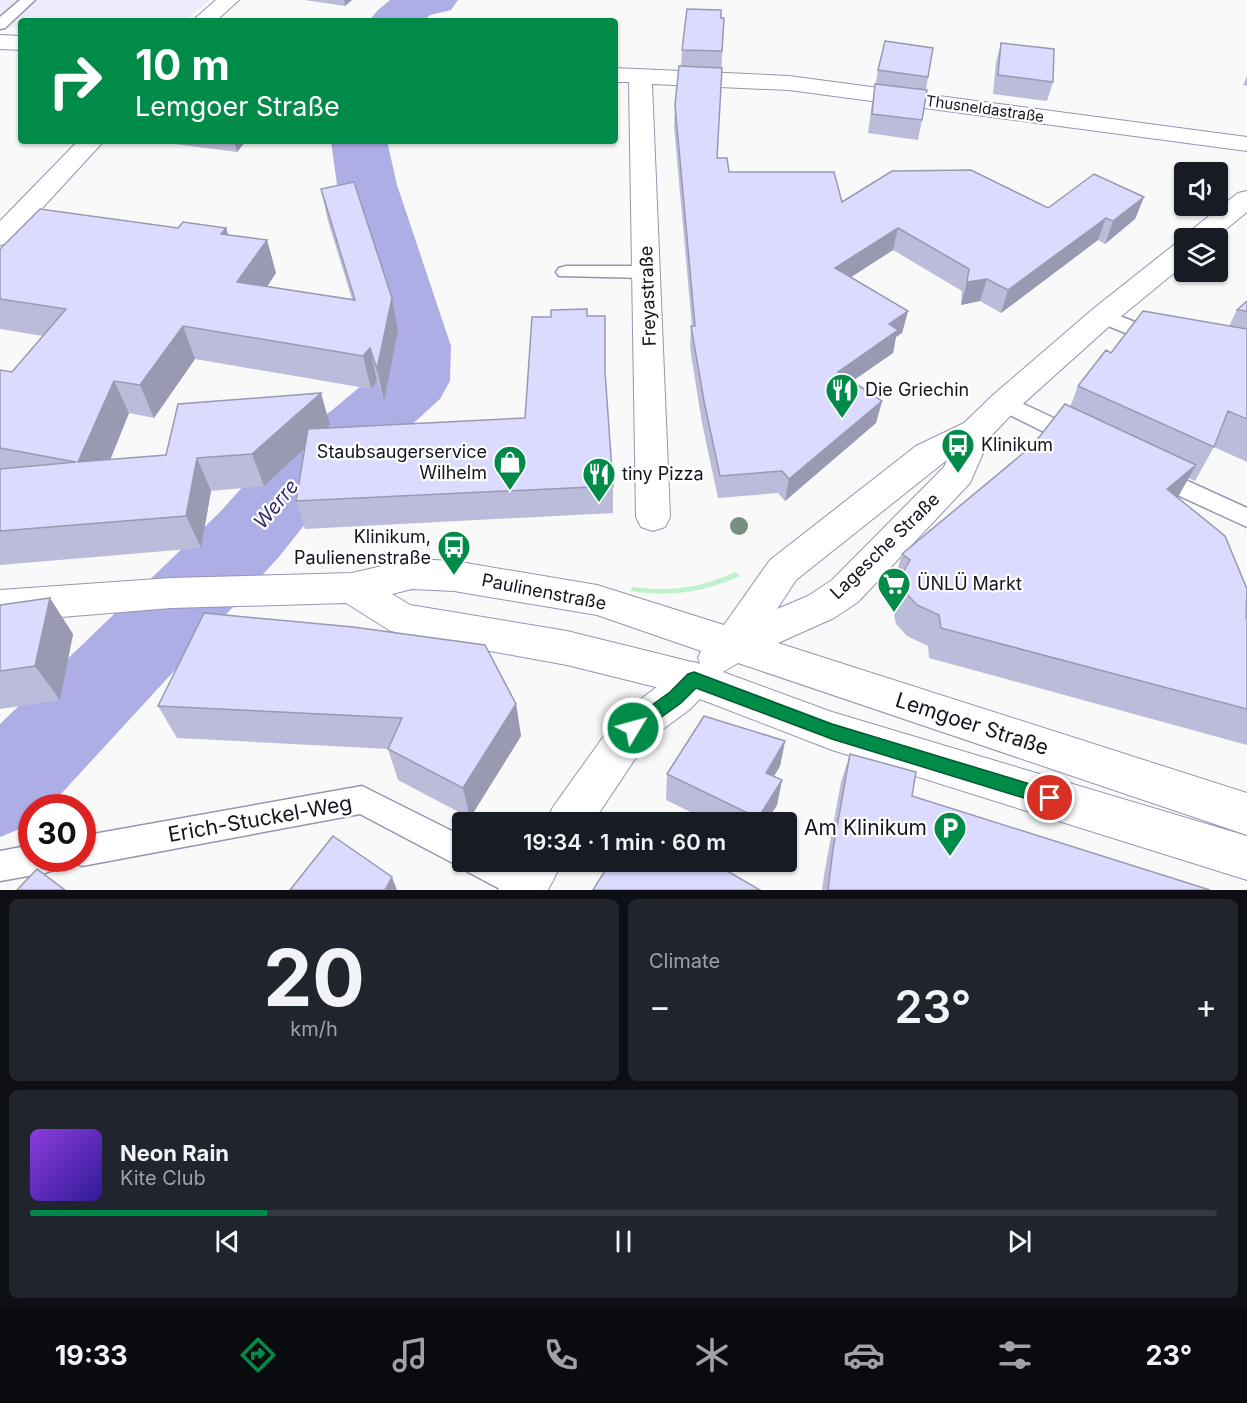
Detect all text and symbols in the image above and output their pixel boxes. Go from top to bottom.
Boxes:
text: 10 m [135,39,230,90]
icon: right [36,42,114,120]
text: Lemgoer Straße [135,90,340,123]
street label: Thusneldastraße [925,91,1045,126]
map controls [1174,162,1228,282]
button: sound [1174,162,1228,216]
button: layers [1174,228,1228,282]
street label: Freyastraße [635,245,660,347]
restaurant icon: Die Griechin [824,372,860,419]
place label: Die Griechin [865,379,969,400]
bus stop icon: Klinikum [940,427,976,474]
place label: Klinikum [981,434,1053,455]
place label: Staubsaugerservice Wilhelm [317,441,487,483]
shop icon: Staubsaugerservice Wilhelm [492,444,528,491]
restaurant icon: tiny Pizza [581,456,617,503]
place label: tiny Pizza [622,463,704,484]
water label: Werre [249,475,303,533]
street label: Lagesche Straße [826,488,944,603]
place label: Klinikum, Paulienenstraße [294,526,431,568]
bus stop icon: Klinikum, Paulienenstraße [436,529,472,576]
supermarket icon: ÜNLÜ Markt [876,566,912,613]
street label: Paulinenstraße [480,569,608,614]
place label: ÜNLÜ Markt [917,572,1022,594]
street label: Lemgoer Straße [893,687,1052,760]
position arrow [601,696,665,760]
pin [1024,772,1075,823]
icon: arrive [1033,781,1066,814]
street label: Erich-Stuckel-Weg [166,790,354,847]
speed limit sign: 30 [18,794,96,872]
parking icon: Am Klinikum [932,810,968,857]
place label: Am Klinikum [804,815,927,840]
text: 19:34 · 1 min · 60 m [523,829,726,855]
text: 20 [263,930,365,1025]
text: Climate [649,949,720,973]
text: 23° [895,979,971,1034]
text: − [649,986,671,1026]
text: + [1195,986,1217,1026]
text: km/h [290,1017,338,1041]
text: Neon Rain [120,1140,229,1166]
text: Kite Club [120,1166,206,1190]
icon: previous [211,1225,244,1258]
icon: pause [607,1225,640,1258]
icon: next [1003,1225,1036,1258]
icon: directions [237,1334,279,1376]
icon: music [389,1334,431,1376]
icon: phone [540,1334,582,1376]
icon: climate [691,1334,733,1376]
icon: car [843,1334,885,1376]
icon: filters [994,1334,1036,1376]
text: 19:33 [55,1339,128,1372]
text: 23° [1146,1339,1192,1372]

